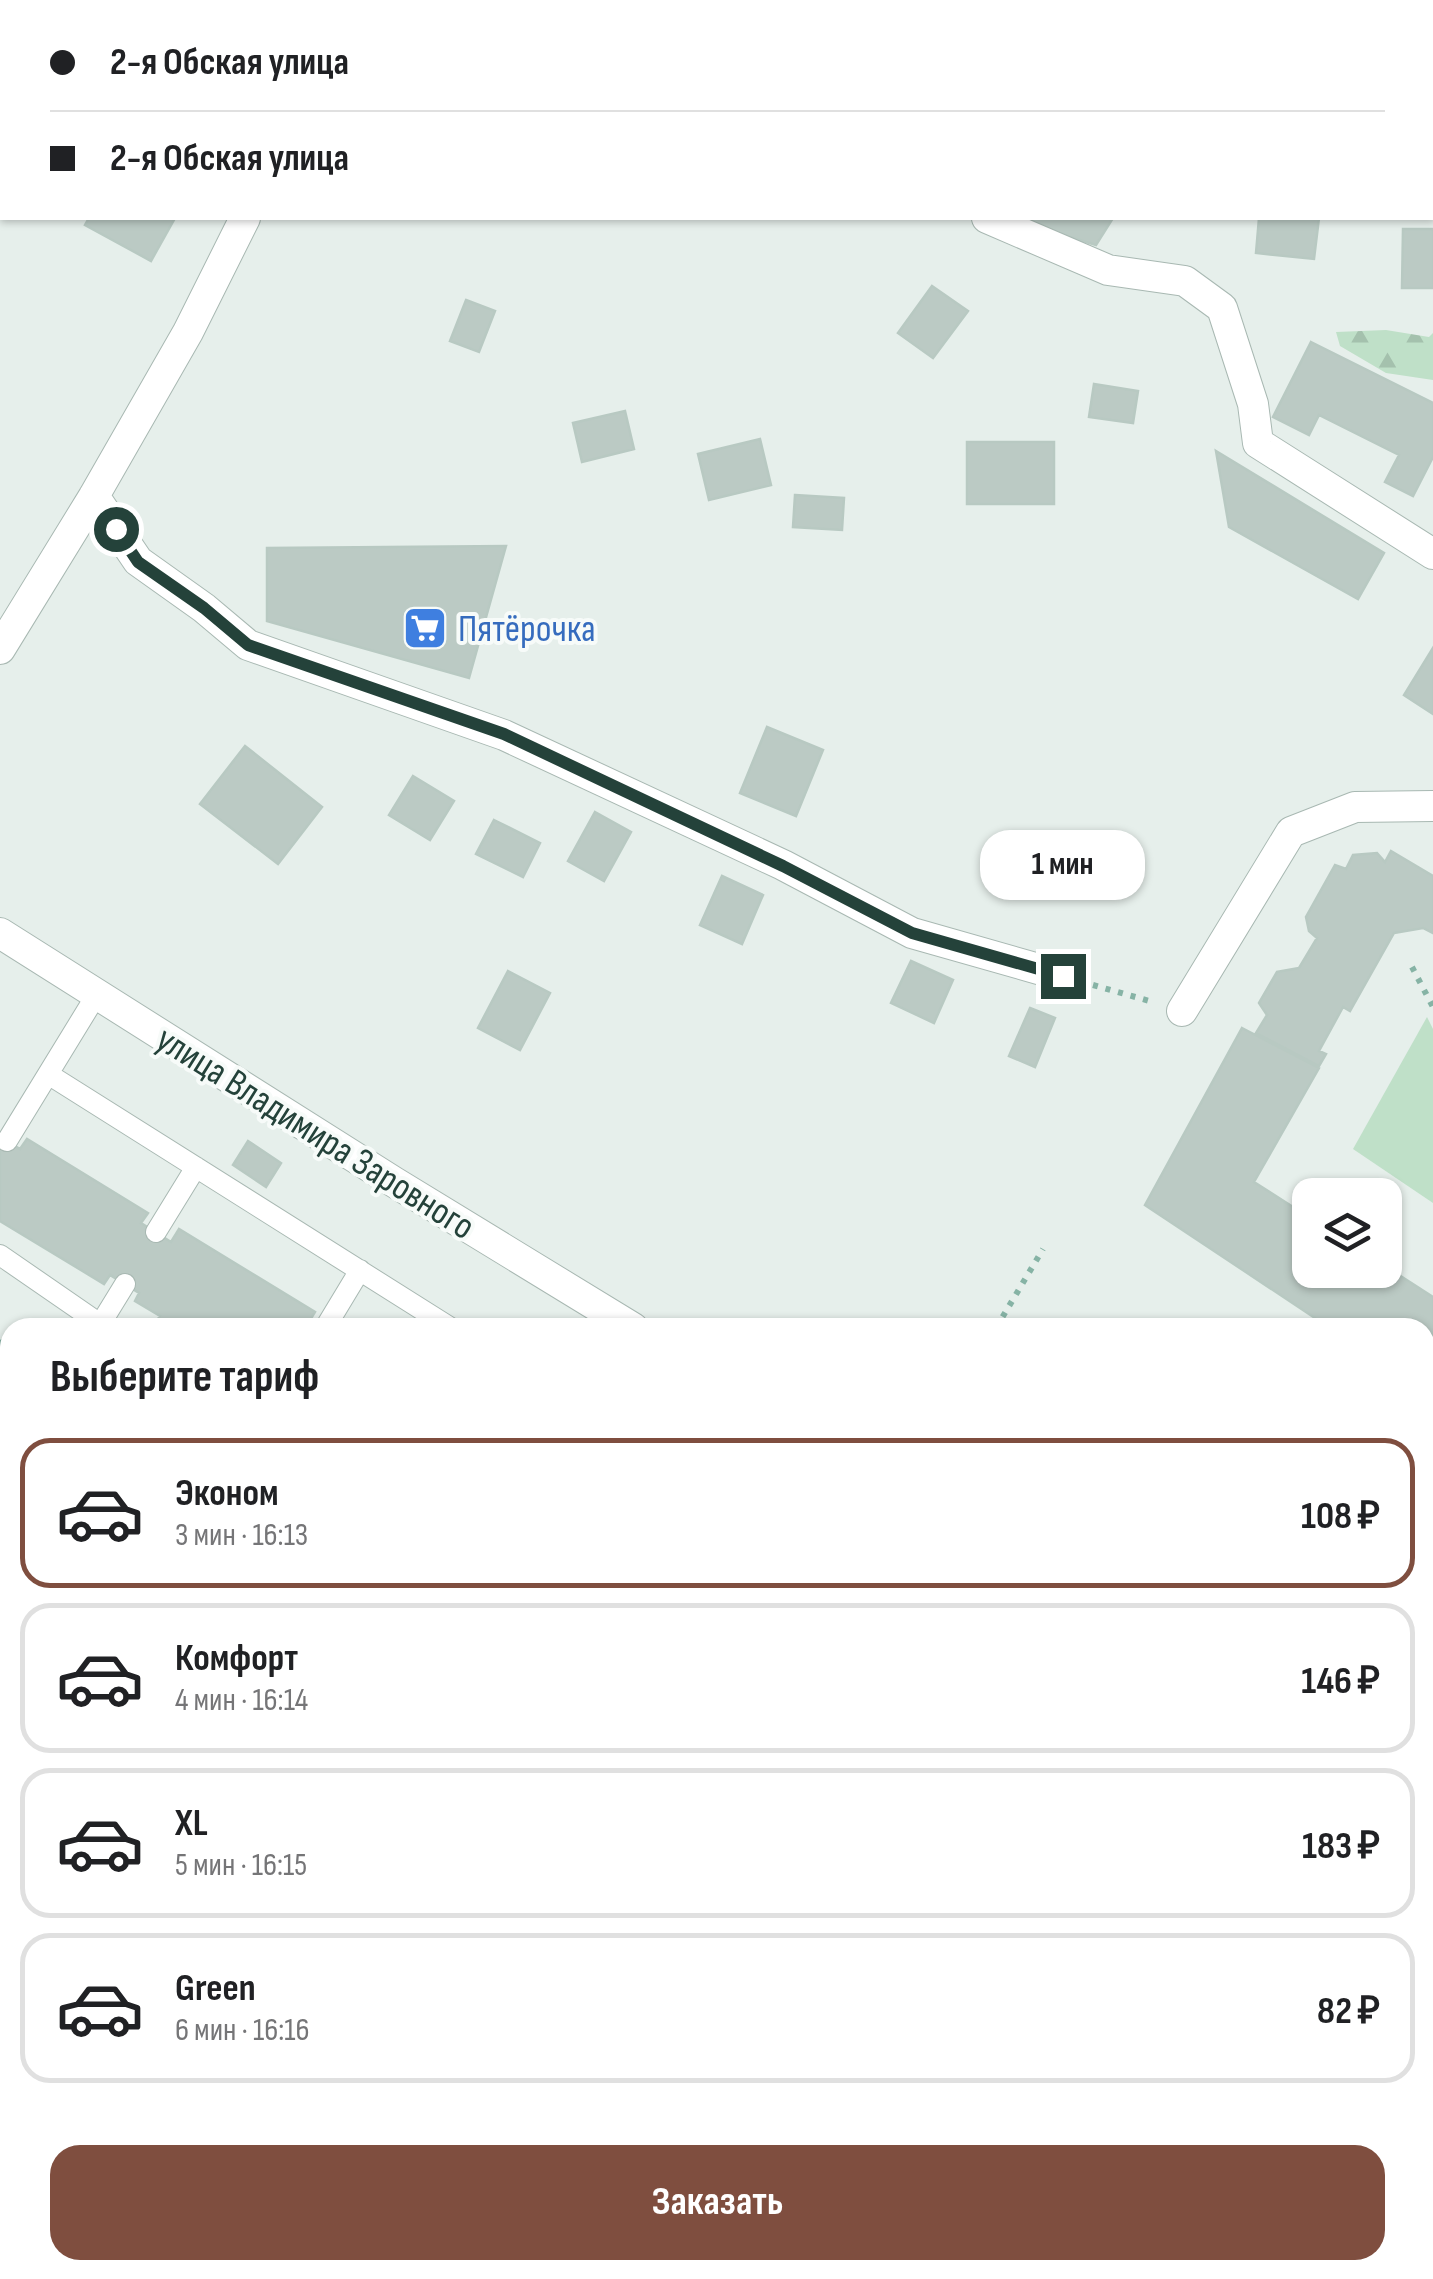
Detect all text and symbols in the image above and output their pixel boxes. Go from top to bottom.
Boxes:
text: 2-я Обская улица [110,40,349,85]
text: 2-я Обская улица [110,136,349,181]
route start [94,507,139,552]
supermarket icon: Пятёрочка [402,605,448,651]
place label: Пятёрочка [458,607,596,652]
callout: 1 мин [980,831,1146,901]
text: 1 мин [1031,845,1094,884]
route end [1041,954,1086,999]
street label: улица Владимира Заровного [148,1017,483,1250]
map controls [1292,1178,1402,1288]
button: layers [1292,1178,1402,1288]
text: Выберите тариф [50,1350,319,1405]
icon: car [55,1468,145,1558]
text: Эконом [175,1471,279,1516]
text: 108 ₽ [1301,1494,1380,1539]
text: 3 мин · 16:13 [175,1516,308,1555]
icon: car [55,1633,145,1723]
text: Комфорт [175,1636,298,1681]
text: 146 ₽ [1301,1659,1380,1704]
text: 4 мин · 16:14 [175,1681,308,1720]
icon: car [55,1798,145,1888]
text: XL [175,1801,208,1846]
text: 183 ₽ [1302,1824,1380,1869]
text: 5 мин · 16:15 [175,1846,307,1885]
icon: car [55,1963,145,2053]
text: Green [175,1966,256,2011]
text: 82 ₽ [1317,1989,1380,2034]
text: 6 мин · 16:16 [175,2011,310,2050]
button: Заказать [50,2145,1385,2260]

